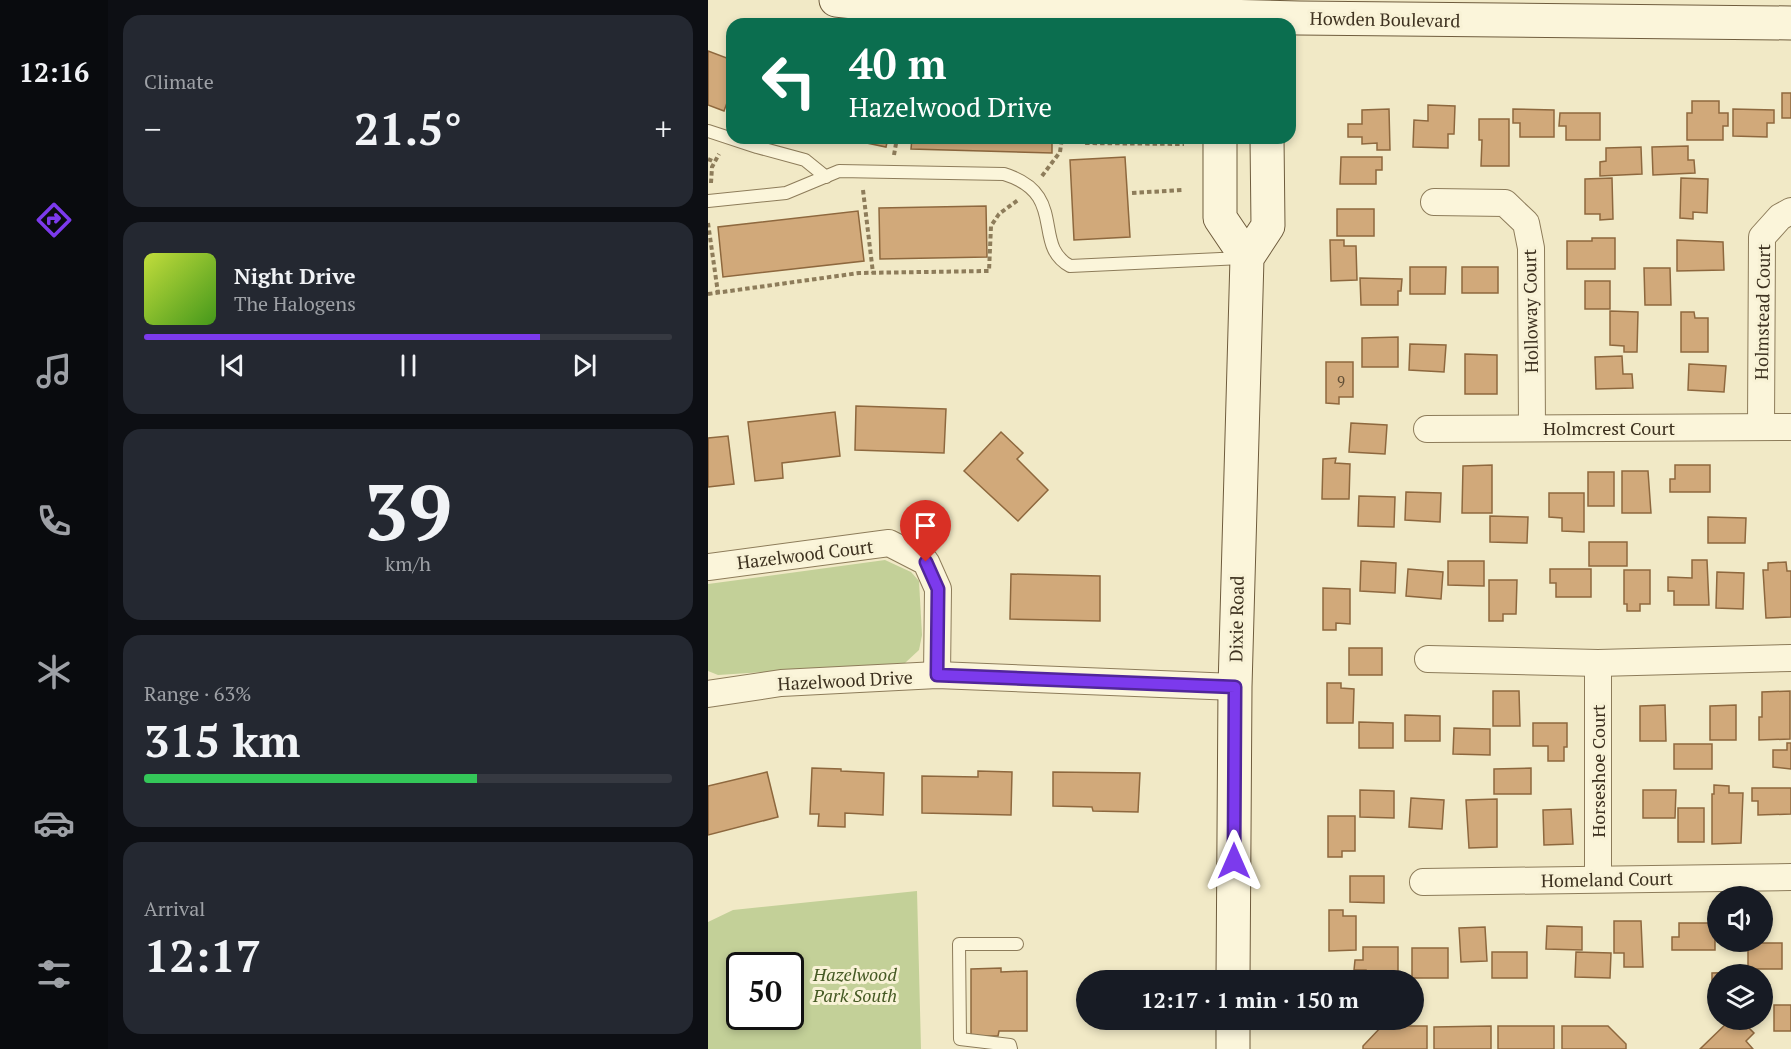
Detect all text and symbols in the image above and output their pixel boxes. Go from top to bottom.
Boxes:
street label: Howden Boulevard [1309,6,1461,32]
text: 40 m [849,35,947,91]
icon: left [750,42,828,120]
text: 12:16 [19,54,89,90]
text: Climate [144,68,214,95]
text: Hazelwood Drive [849,89,1052,125]
text: 21.5° [354,98,462,158]
text: − [144,107,162,150]
text: + [654,107,672,150]
icon: directions [33,199,75,241]
street label: Holmstead Court [1749,243,1775,380]
street label: Holloway Court [1517,248,1543,373]
text: Night Drive [234,261,356,290]
text: The Halogens [234,290,356,317]
icon: previous [216,349,249,382]
icon: pause [392,349,425,382]
icon: next [568,349,601,382]
icon: music [33,350,75,392]
house number: 9 [1337,371,1345,391]
street label: Holmcrest Court [1543,416,1675,440]
text: 39 [364,459,452,562]
icon: phone [33,500,75,542]
pin [900,500,951,562]
icon: arrive [909,509,942,542]
street label: Hazelwood Court [735,534,875,574]
text: km/h [385,550,431,577]
street label: Dixie Road [1223,576,1249,662]
icon: climate [33,651,75,693]
street label: Hazelwood Drive [777,664,913,696]
text: Range · 63% [144,680,251,707]
street label: Horseshoe Court [1586,704,1610,838]
text: 315 km [144,710,300,770]
icon: car [33,802,75,844]
position arrow [1202,829,1266,893]
street label: Homeland Court [1541,866,1674,892]
map controls [1707,886,1773,1030]
button: sound [1707,886,1773,952]
text: Arrival [144,895,205,922]
text: 12:17 [144,925,261,985]
speed limit sign: 50 [726,952,804,1030]
icon: filters [33,953,75,995]
park label: Hazelwood Park South [812,962,897,1007]
button: layers [1707,964,1773,1030]
text: 12:17 · 1 min · 150 m [1141,985,1359,1014]

